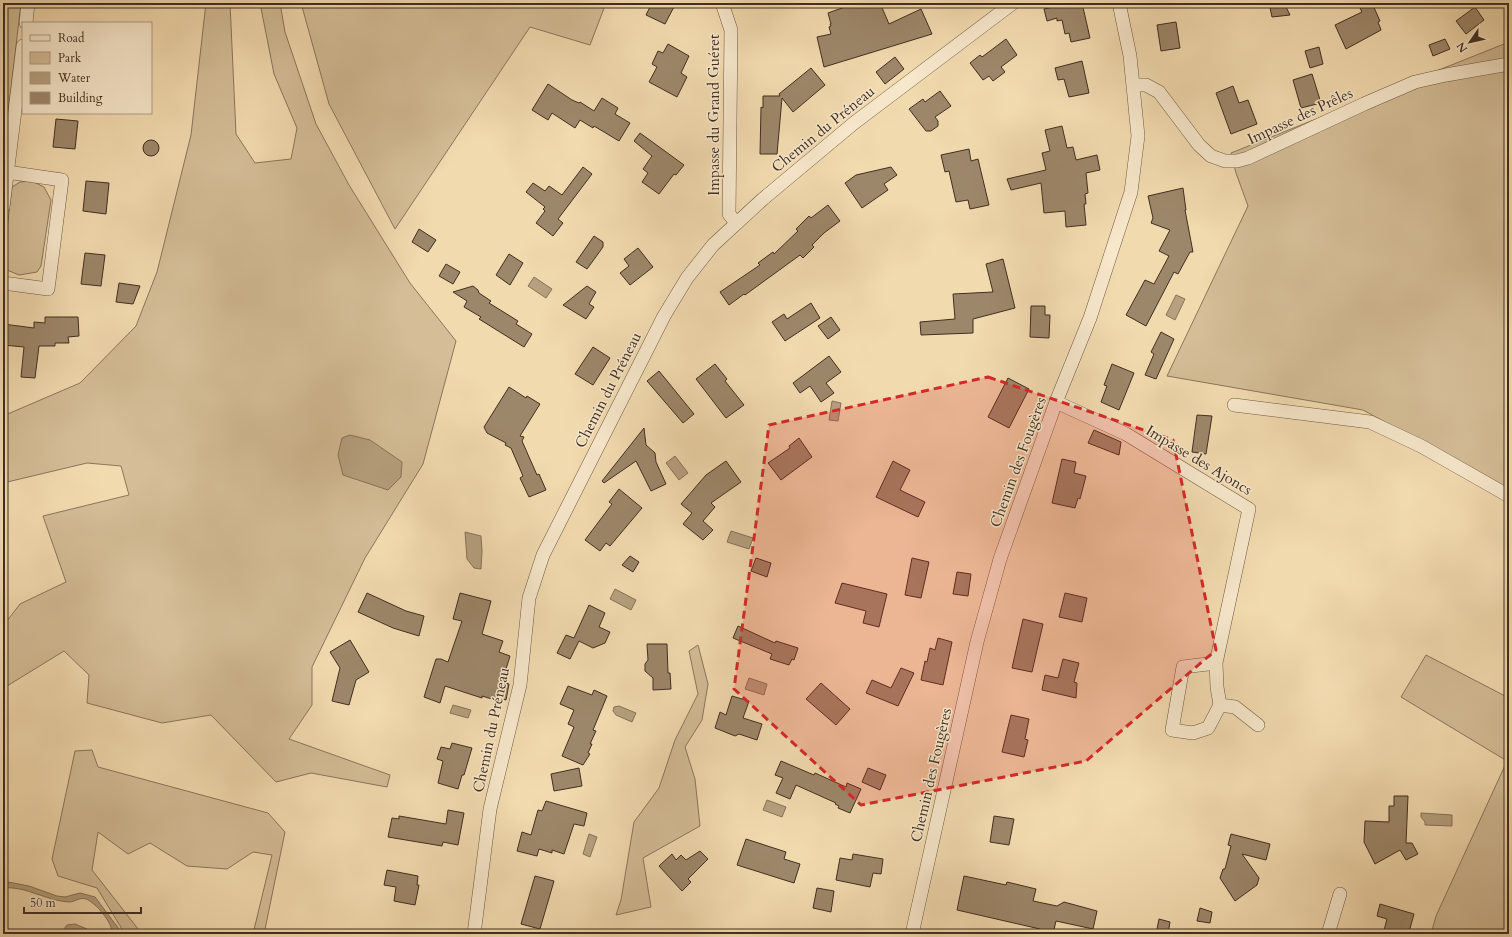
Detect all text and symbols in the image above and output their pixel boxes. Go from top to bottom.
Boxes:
legend [22,22,152,114]
north arrow [1450,22,1490,62]
text: Road [58,30,85,46]
street label: Impasse du Grand Guéret [704,34,724,196]
text: N [1453,39,1471,55]
text: Park [58,50,82,66]
text: Water [57,70,91,86]
street label: Chemin du Préneau [767,81,879,177]
street label: Impasse des Prêles [1244,83,1356,149]
text: Building [58,90,103,106]
street label: Chemin du Préneau [570,329,646,451]
street label: Chemin des Fougères [985,394,1051,530]
street label: Impasse des Ajoncs [1142,420,1256,500]
street label: Chemin du Préneau [468,666,514,794]
street label: Chemin des Fougères [906,706,956,844]
scale bar [24,889,141,915]
text: 50 m [30,895,57,911]

